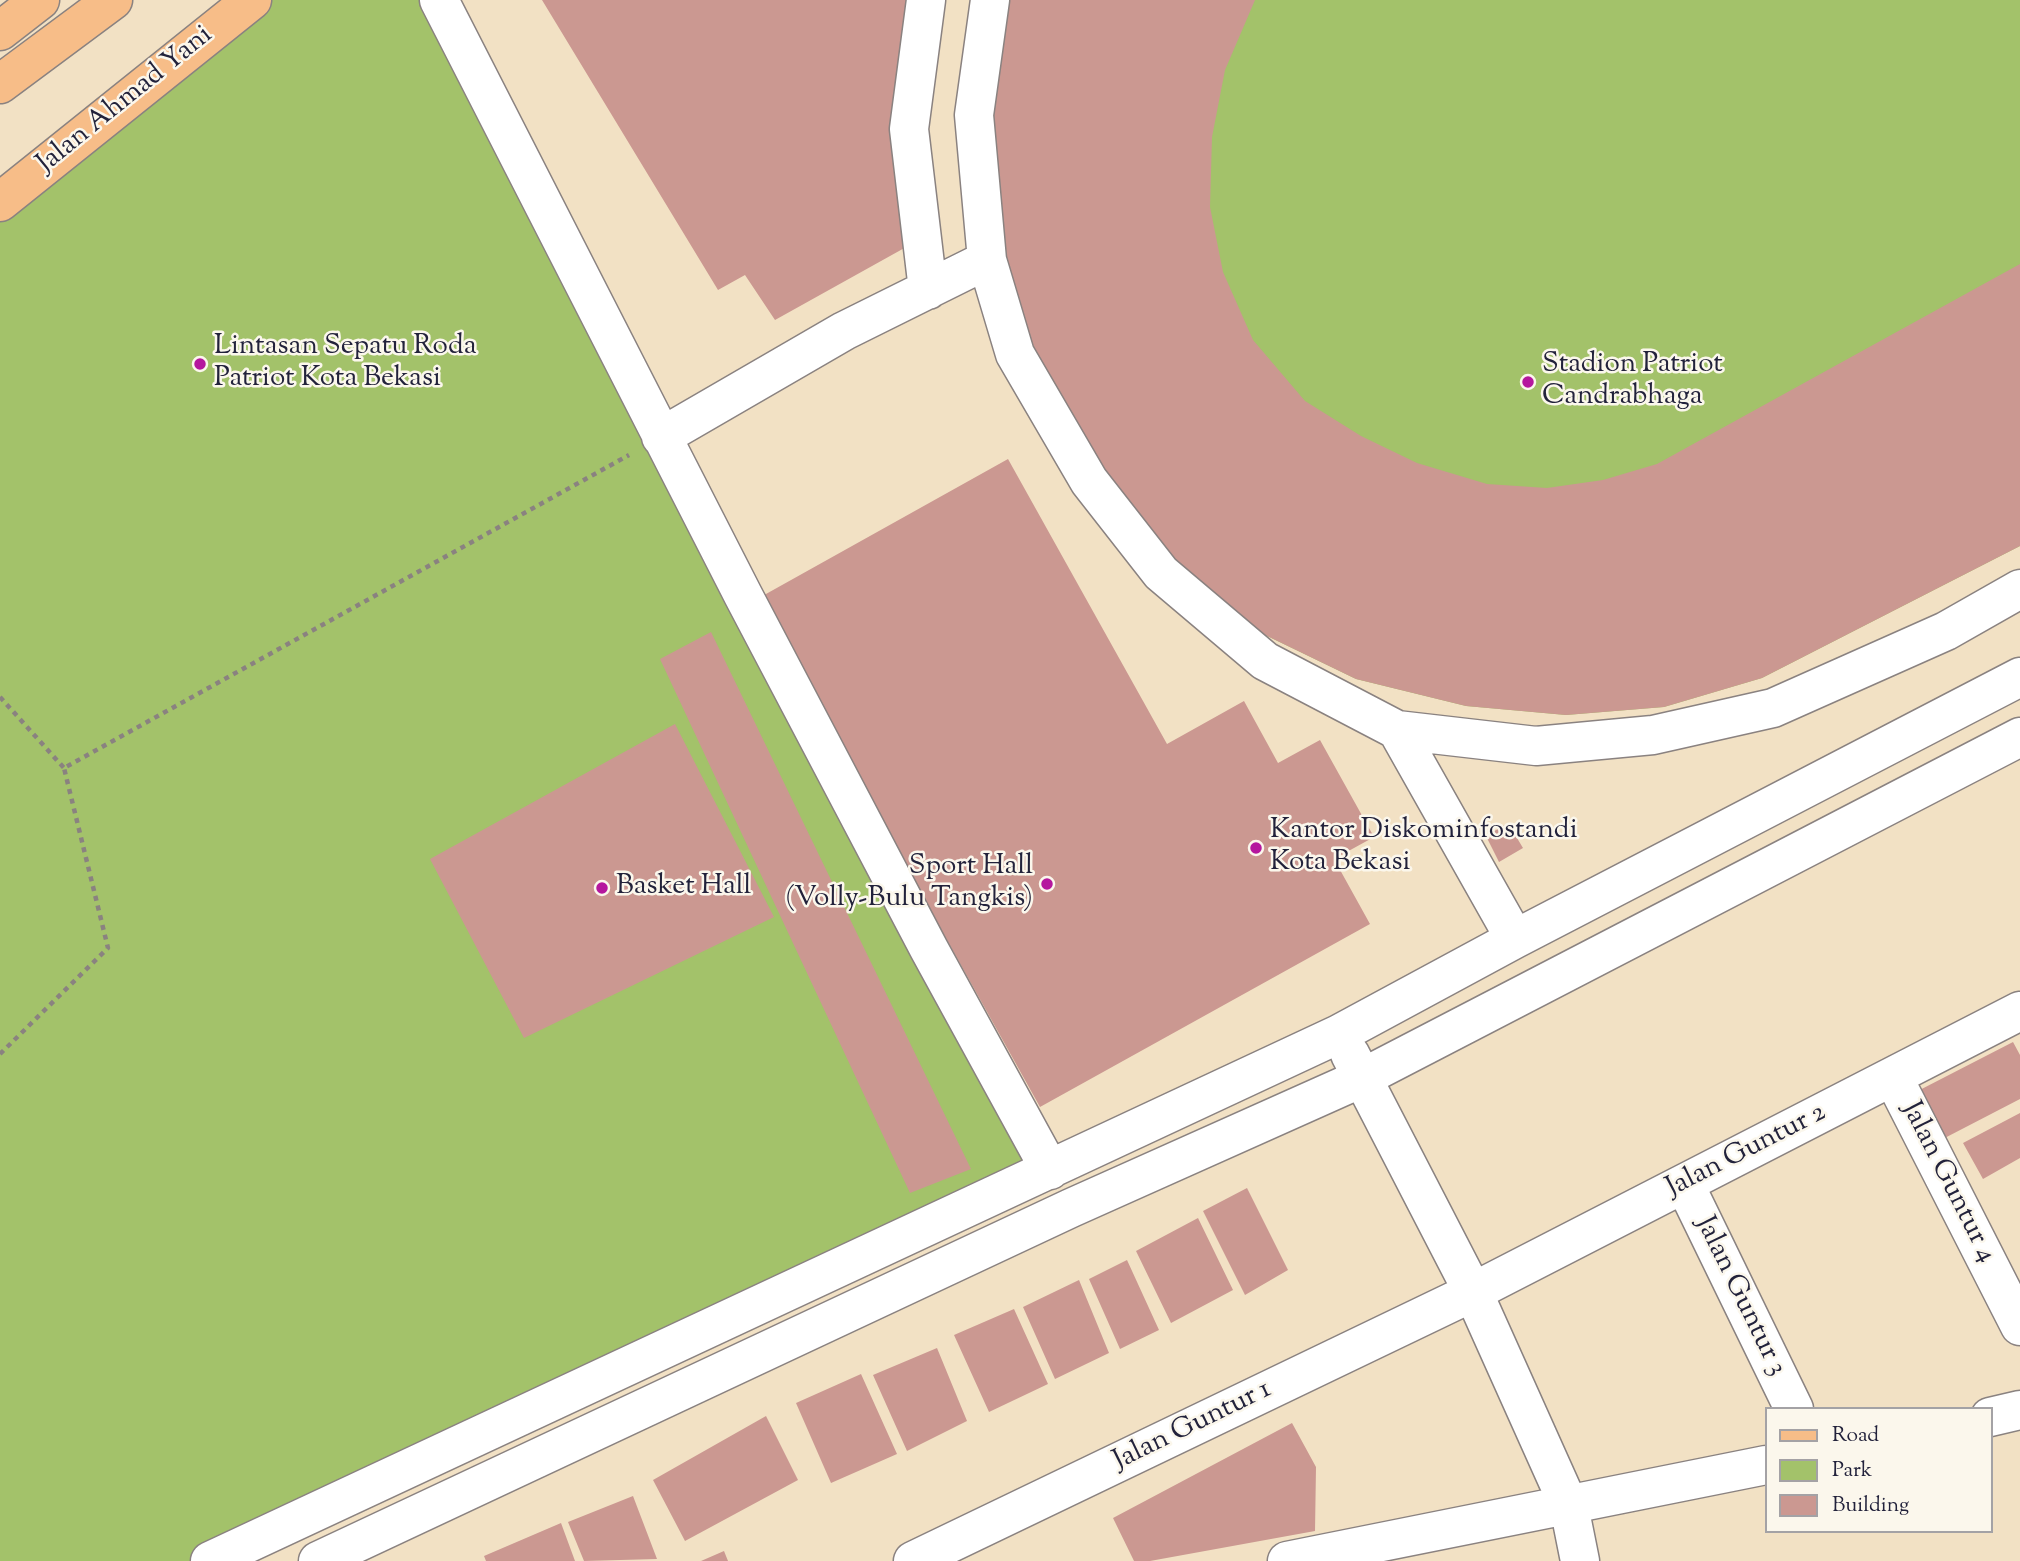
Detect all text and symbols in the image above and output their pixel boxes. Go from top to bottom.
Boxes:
street label: Jalan Ahmad Yani [31,20,221,182]
place label: Lintasan Sepatu Roda Patriot Kota Bekasi [214,331,477,397]
place label: Stadion Patriot Candrabhaga [1542,349,1723,415]
marker: Lintasan Sepatu Roda Patriot Kota Bekasi [192,356,208,372]
marker: Stadion Patriot Candrabhaga [1520,374,1536,390]
place label: Kantor Diskominfostandi Kota Bekasi [1270,815,1578,881]
marker: Kantor Diskominfostandi Kota Bekasi [1248,840,1264,856]
place label: Sport Hall (Volly-Bulu Tangkis) [785,851,1033,917]
place label: Basket Hall [616,871,751,905]
marker: Sport Hall (Volly-Bulu Tangkis) [1039,876,1055,892]
marker: Basket Hall [594,880,610,896]
street label: Jalan Guntur 2 [1661,1097,1833,1207]
street label: Jalan Guntur 4 [1892,1097,2002,1269]
street label: Jalan Guntur 3 [1686,1212,1792,1382]
street label: Jalan Guntur 1 [1109,1374,1277,1480]
legend [1764,1407,1992,1533]
text: Road [1832,1421,1879,1451]
text: Park [1832,1456,1872,1486]
text: Building [1832,1491,1909,1521]

